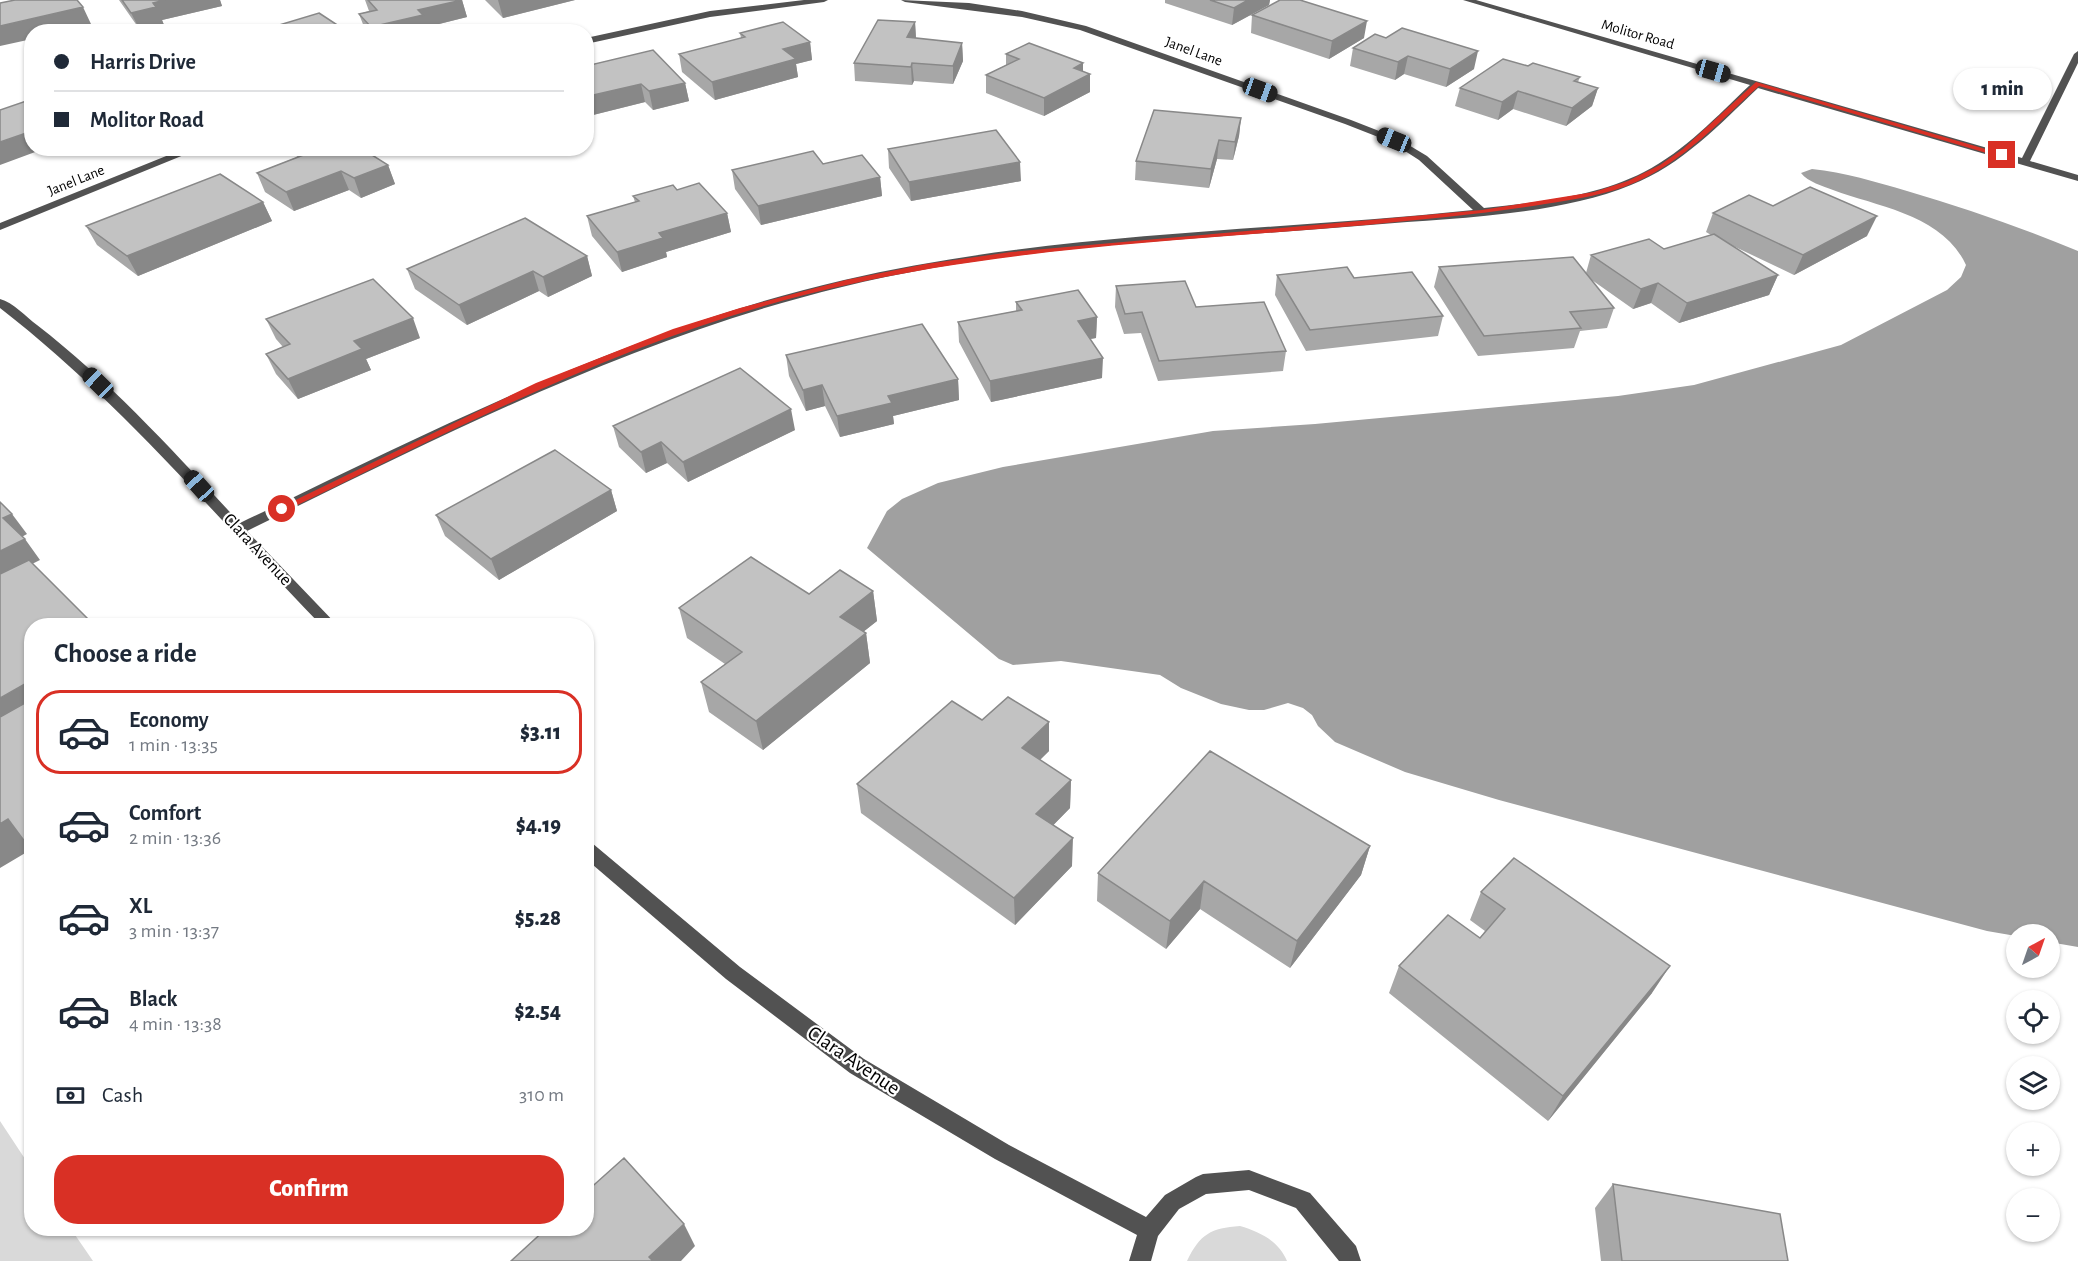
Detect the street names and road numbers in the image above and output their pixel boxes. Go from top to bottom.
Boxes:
street label: Molitor Road [1600,17,1676,52]
street label: Janel Lane [1163,34,1224,69]
street label: Janel Lane [46,162,107,199]
street label: Clara Avenue [220,510,295,589]
street label: Clara Avenue [804,1022,904,1099]

